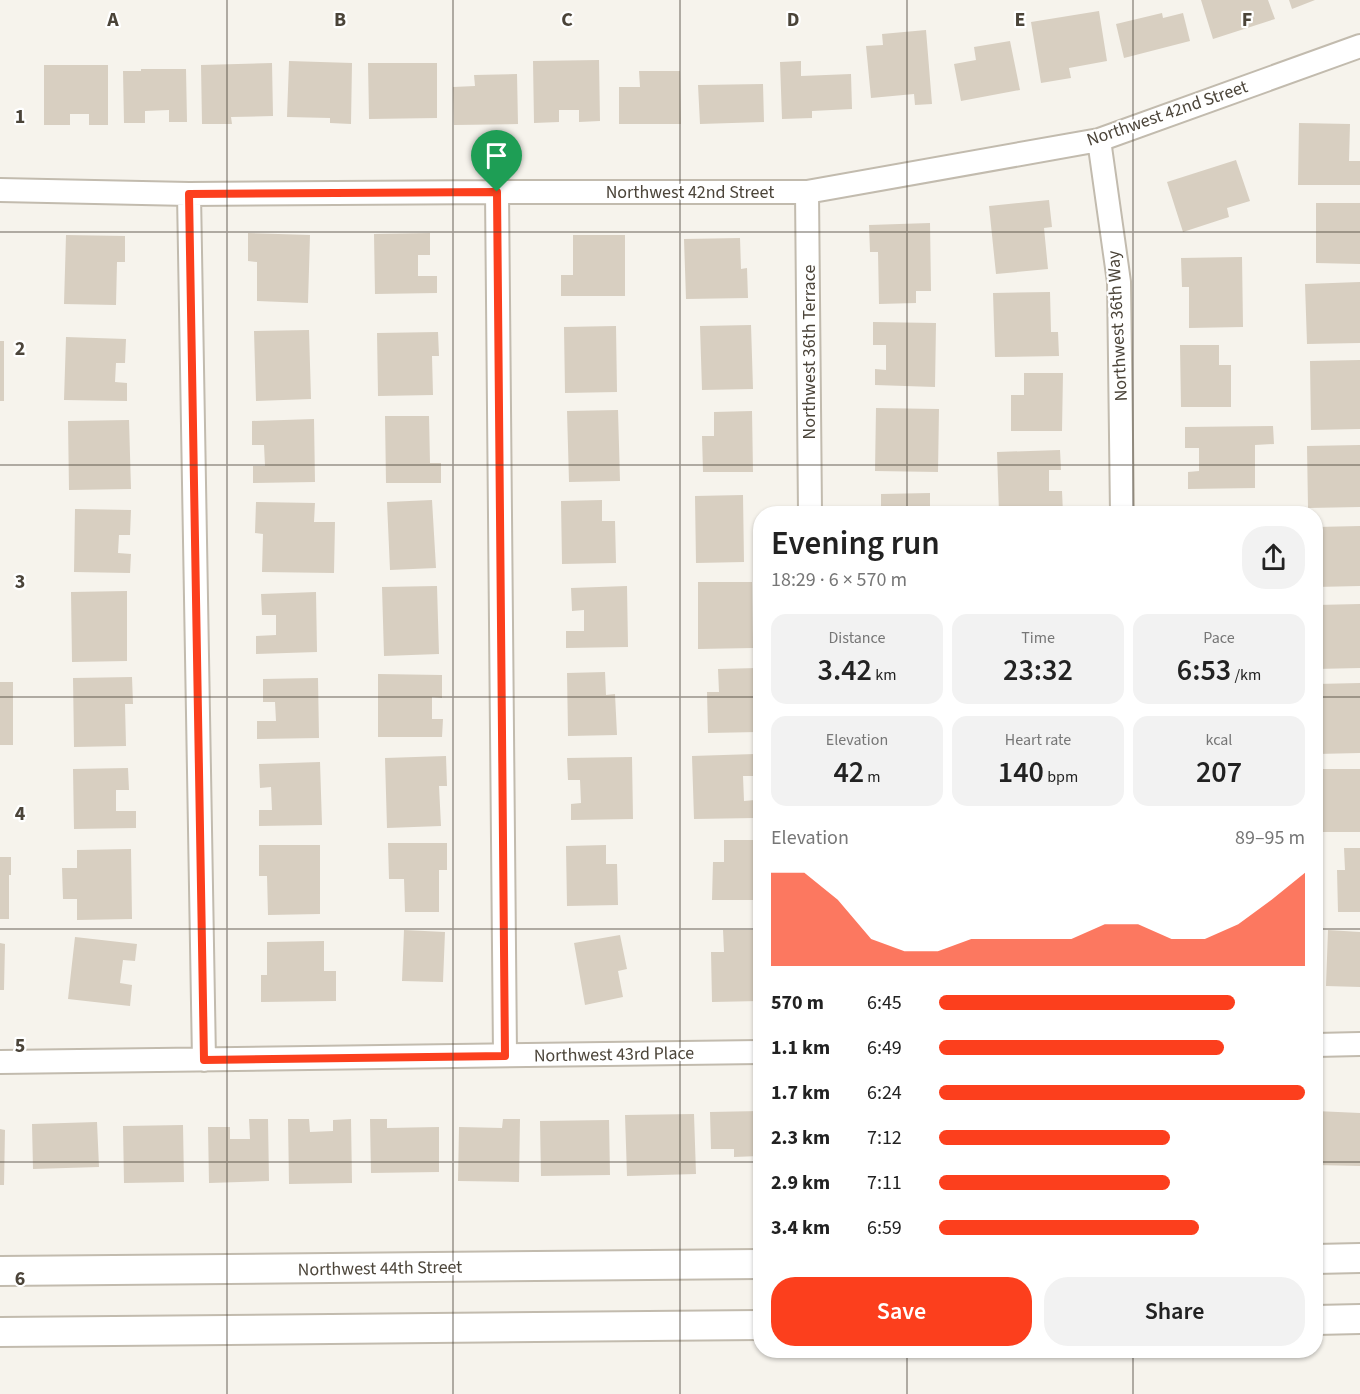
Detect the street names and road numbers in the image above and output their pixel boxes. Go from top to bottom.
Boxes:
street label: Northwest 42nd Street [1083,74,1251,153]
street label: Northwest 42nd Street [606,180,774,205]
street label: Northwest 36th Way [1101,249,1134,402]
street label: Northwest 36th Terrace [797,265,822,439]
street label: Northwest 43rd Place [534,1041,694,1068]
street label: Northwest 44th Street [297,1255,463,1282]

